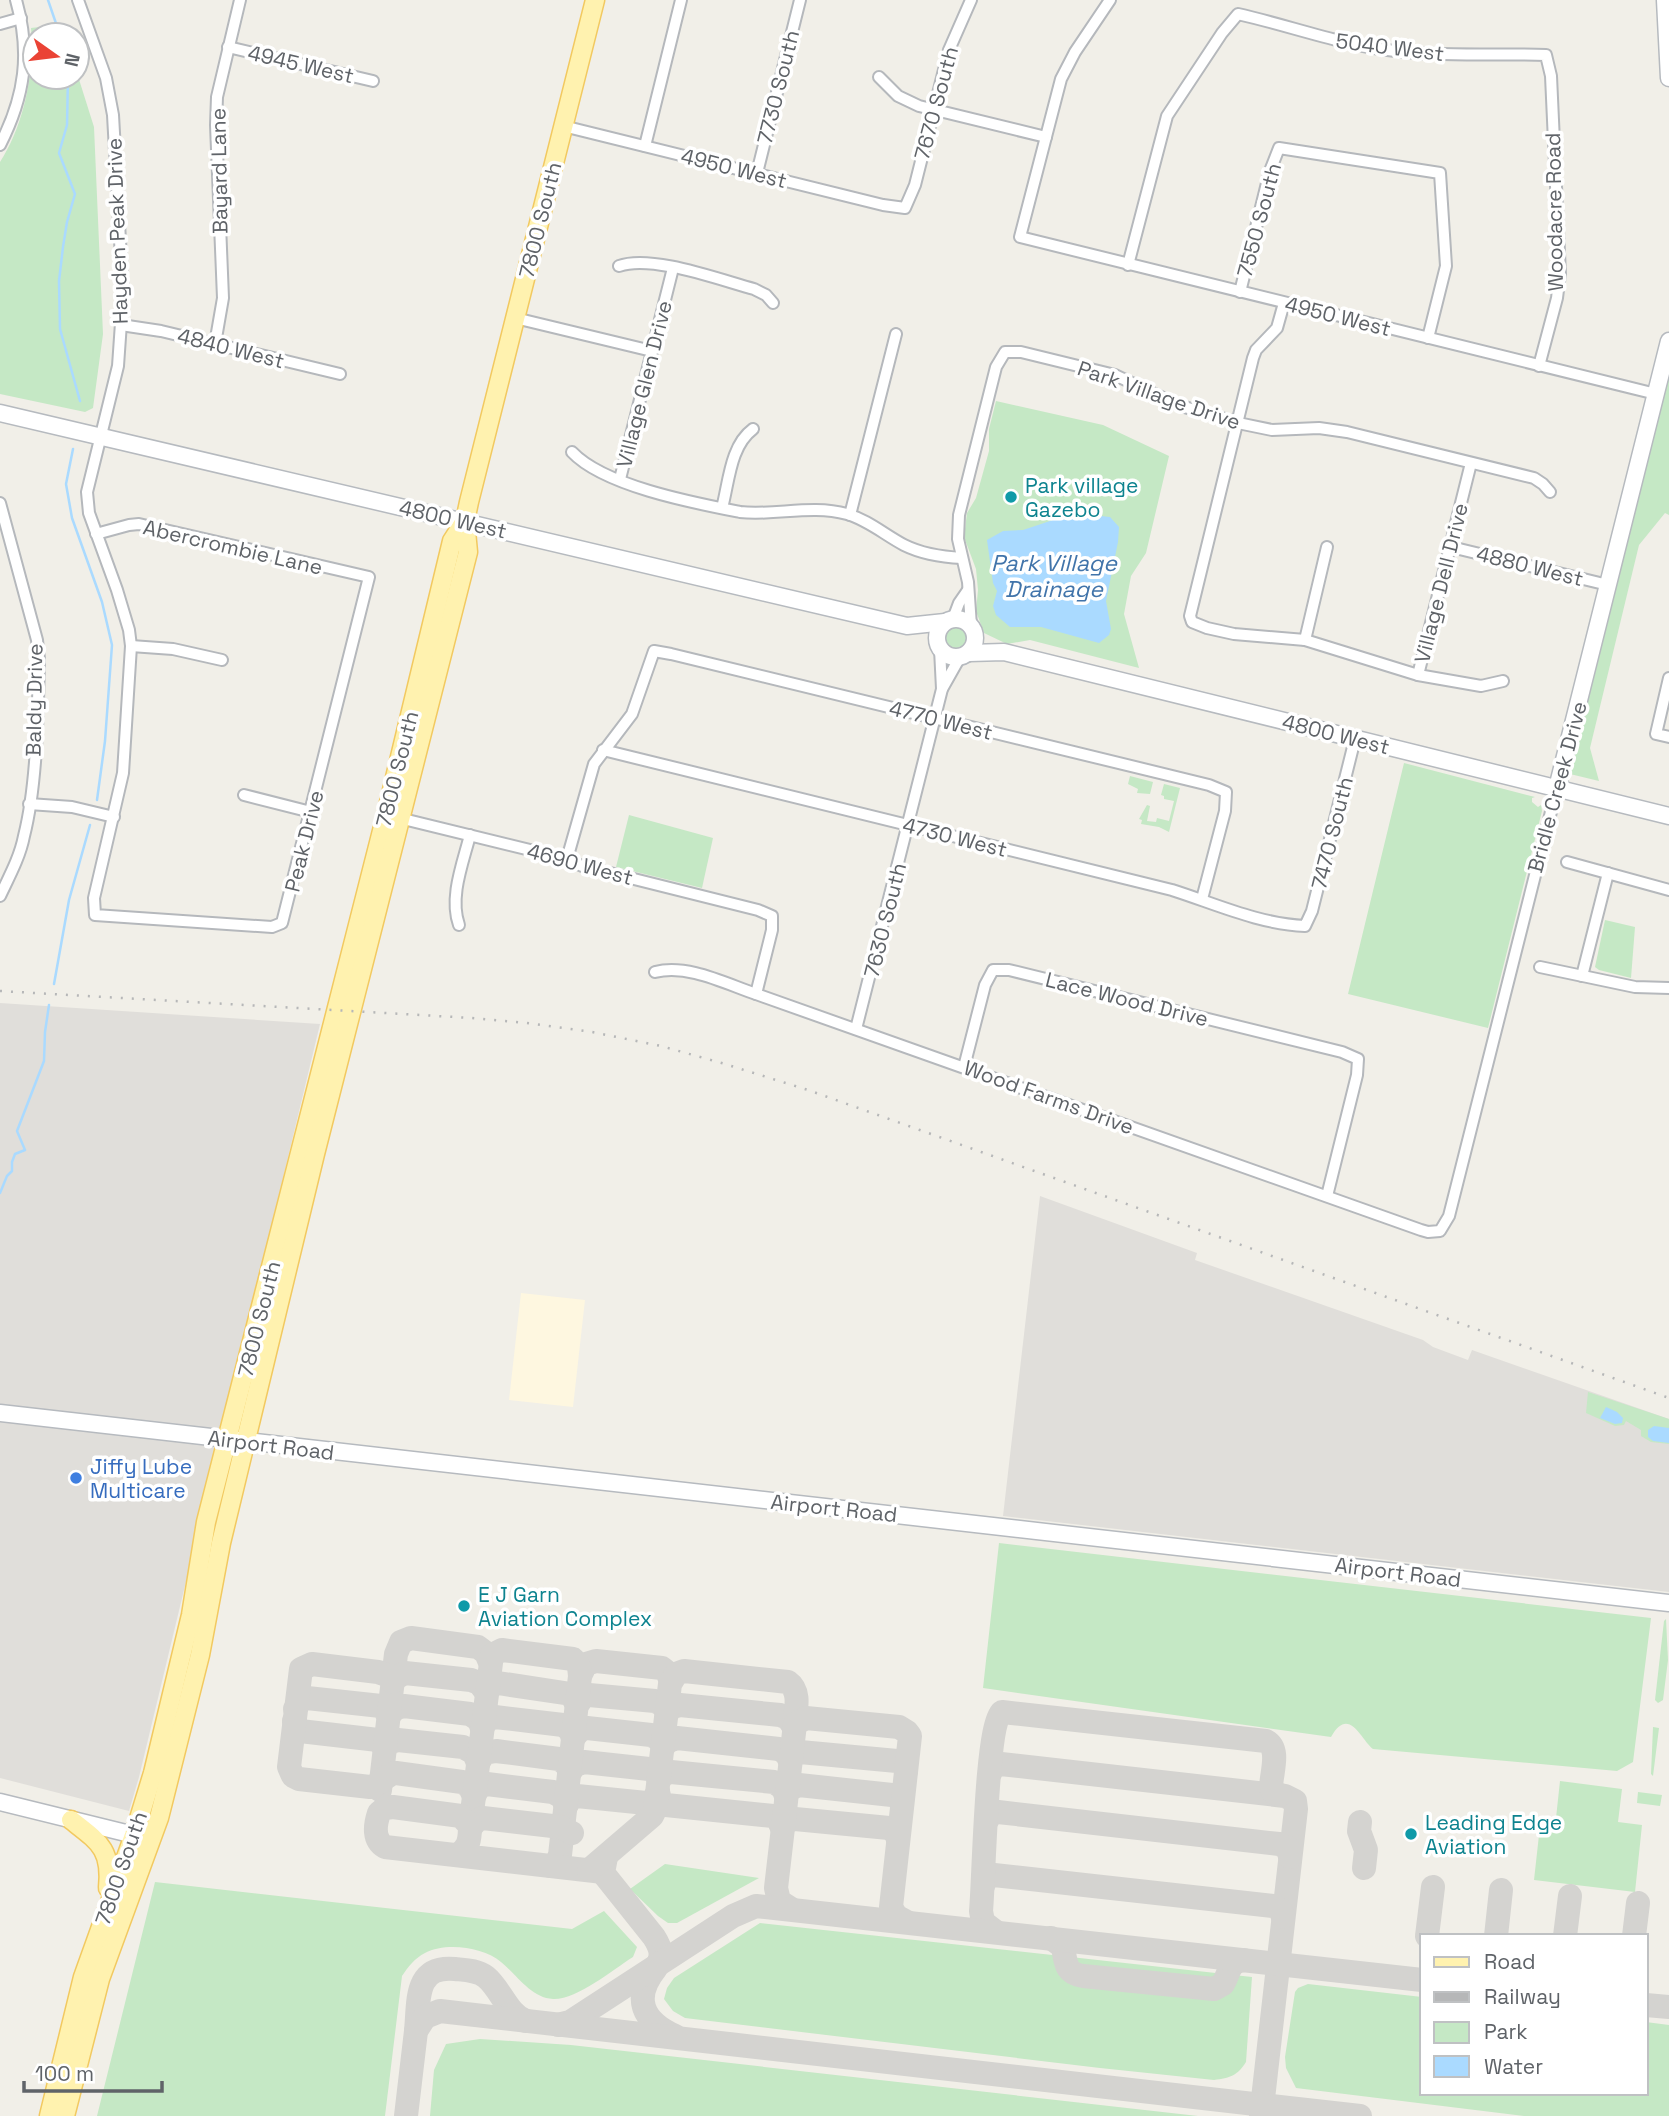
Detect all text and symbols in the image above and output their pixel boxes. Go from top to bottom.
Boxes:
north arrow [21,21,91,91]
street label: 7730 South [751,27,805,147]
street label: 5040 West [1334,27,1446,67]
street label: 4945 West [245,39,357,89]
street label: 7670 South [908,43,964,163]
text: N [58,51,86,69]
street label: Bayard Lane [204,108,234,234]
street label: Woodacre Road [1539,132,1569,292]
street label: Hayden Peak Drive [100,137,134,325]
street label: 4950 West [678,142,790,194]
street label: 7800 South [513,159,567,281]
street label: 7550 South [1231,160,1287,280]
street label: 4950 West [1282,290,1394,342]
street label: Village Glen Drive [610,298,678,470]
street label: 4840 West [175,322,287,374]
street label: Park Village Drive [1074,354,1244,436]
place label: Park village Gazebo [1025,472,1139,523]
marker: Park village Gazebo [1003,489,1019,505]
street label: 4800 West [397,494,509,544]
street label: Village Dell Drive [1408,500,1474,666]
street label: Abercrombie Lane [141,513,325,581]
street label: 4880 West [1474,540,1586,592]
water label: Park Village Drainage [991,548,1118,604]
street label: Baldy Drive [20,643,48,757]
street label: 4770 West [886,694,996,746]
street label: Bridle Creek Drive [1521,698,1593,876]
street label: 7800 South [370,708,424,830]
street label: 4800 West [1280,708,1392,760]
street label: 7470 South [1305,774,1359,892]
street label: Peak Drive [278,787,330,895]
street label: 4730 West [900,811,1010,863]
street label: 4690 West [524,837,636,891]
street label: 7630 South [858,860,912,980]
street label: Lace Wood Drive [1043,966,1211,1032]
street label: Wood Farms Drive [960,1054,1138,1140]
street label: 7800 South [232,1258,286,1380]
street label: Airport Road [206,1424,336,1466]
place label: Jiffy Lube Multicare [90,1453,192,1504]
marker: Jiffy Lube Multicare [68,1470,84,1486]
street label: Airport Road [769,1488,899,1528]
street label: Airport Road [1333,1551,1463,1593]
place label: E J Garn Aviation Complex [478,1581,652,1632]
marker: E J Garn Aviation Complex [456,1598,472,1614]
street label: 7800 South [89,1808,153,1928]
place label: Leading Edge Aviation [1425,1809,1562,1860]
marker: Leading Edge Aviation [1403,1826,1419,1842]
legend [1420,1934,1648,2095]
text: Road [1484,1948,1536,1975]
text: Railway [1484,1983,1561,2010]
text: Park [1484,2018,1528,2045]
scale bar [24,2050,163,2094]
text: Water [1484,2053,1543,2080]
text: 100 m [35,2060,94,2087]

